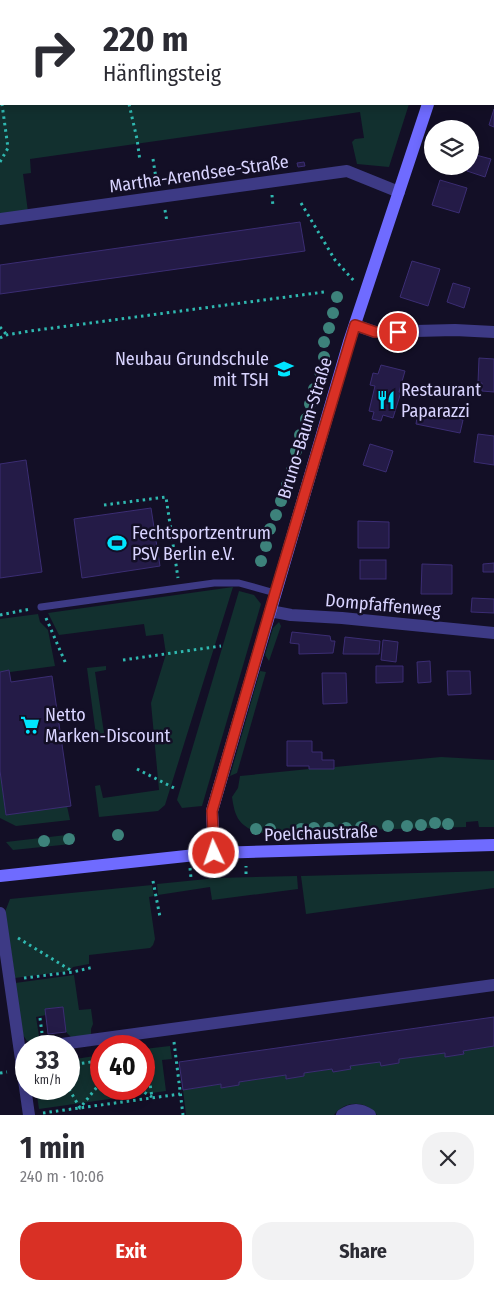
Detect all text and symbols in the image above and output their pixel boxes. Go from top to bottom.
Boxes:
text: 220 m [103,18,189,60]
icon: right [20,20,85,85]
text: Hänflingsteig [103,60,221,87]
map controls [424,120,479,175]
button: layers [424,120,479,175]
street label: Martha-Arendsee-Straße [108,151,290,197]
pin [377,311,419,353]
icon: arrive [384,318,412,346]
place label: Neubau Grundschule mit TSH [115,348,269,391]
street label: Bruno-Baum-Straße [273,354,337,501]
school or university icon: Neubau Grundschule mit TSH [273,358,295,380]
place label: Restaurant Paparazzi [401,379,481,422]
restaurant icon: Restaurant Paparazzi [375,389,397,411]
place label: Fechtsportzentrum PSV Berlin e.V. [132,522,271,565]
sports icon: Fechtsportzentrum PSV Berlin e.V. [106,532,128,554]
street label: Dompfaffenweg [324,589,442,621]
place label: Netto Marken-Discount [45,704,171,747]
supermarket icon: Netto Marken-Discount [19,714,41,736]
street label: Poelchaustraße [264,820,378,846]
position arrow [187,826,239,878]
speed limit sign: 40 [90,1035,155,1100]
text: 33 [36,1046,59,1076]
text: km/h [34,1073,61,1087]
text: 1 min [20,1130,85,1166]
button: close [422,1132,474,1184]
text: 240 m · 10:06 [20,1167,104,1186]
button: Exit [20,1222,242,1280]
button: Share [252,1222,474,1280]

